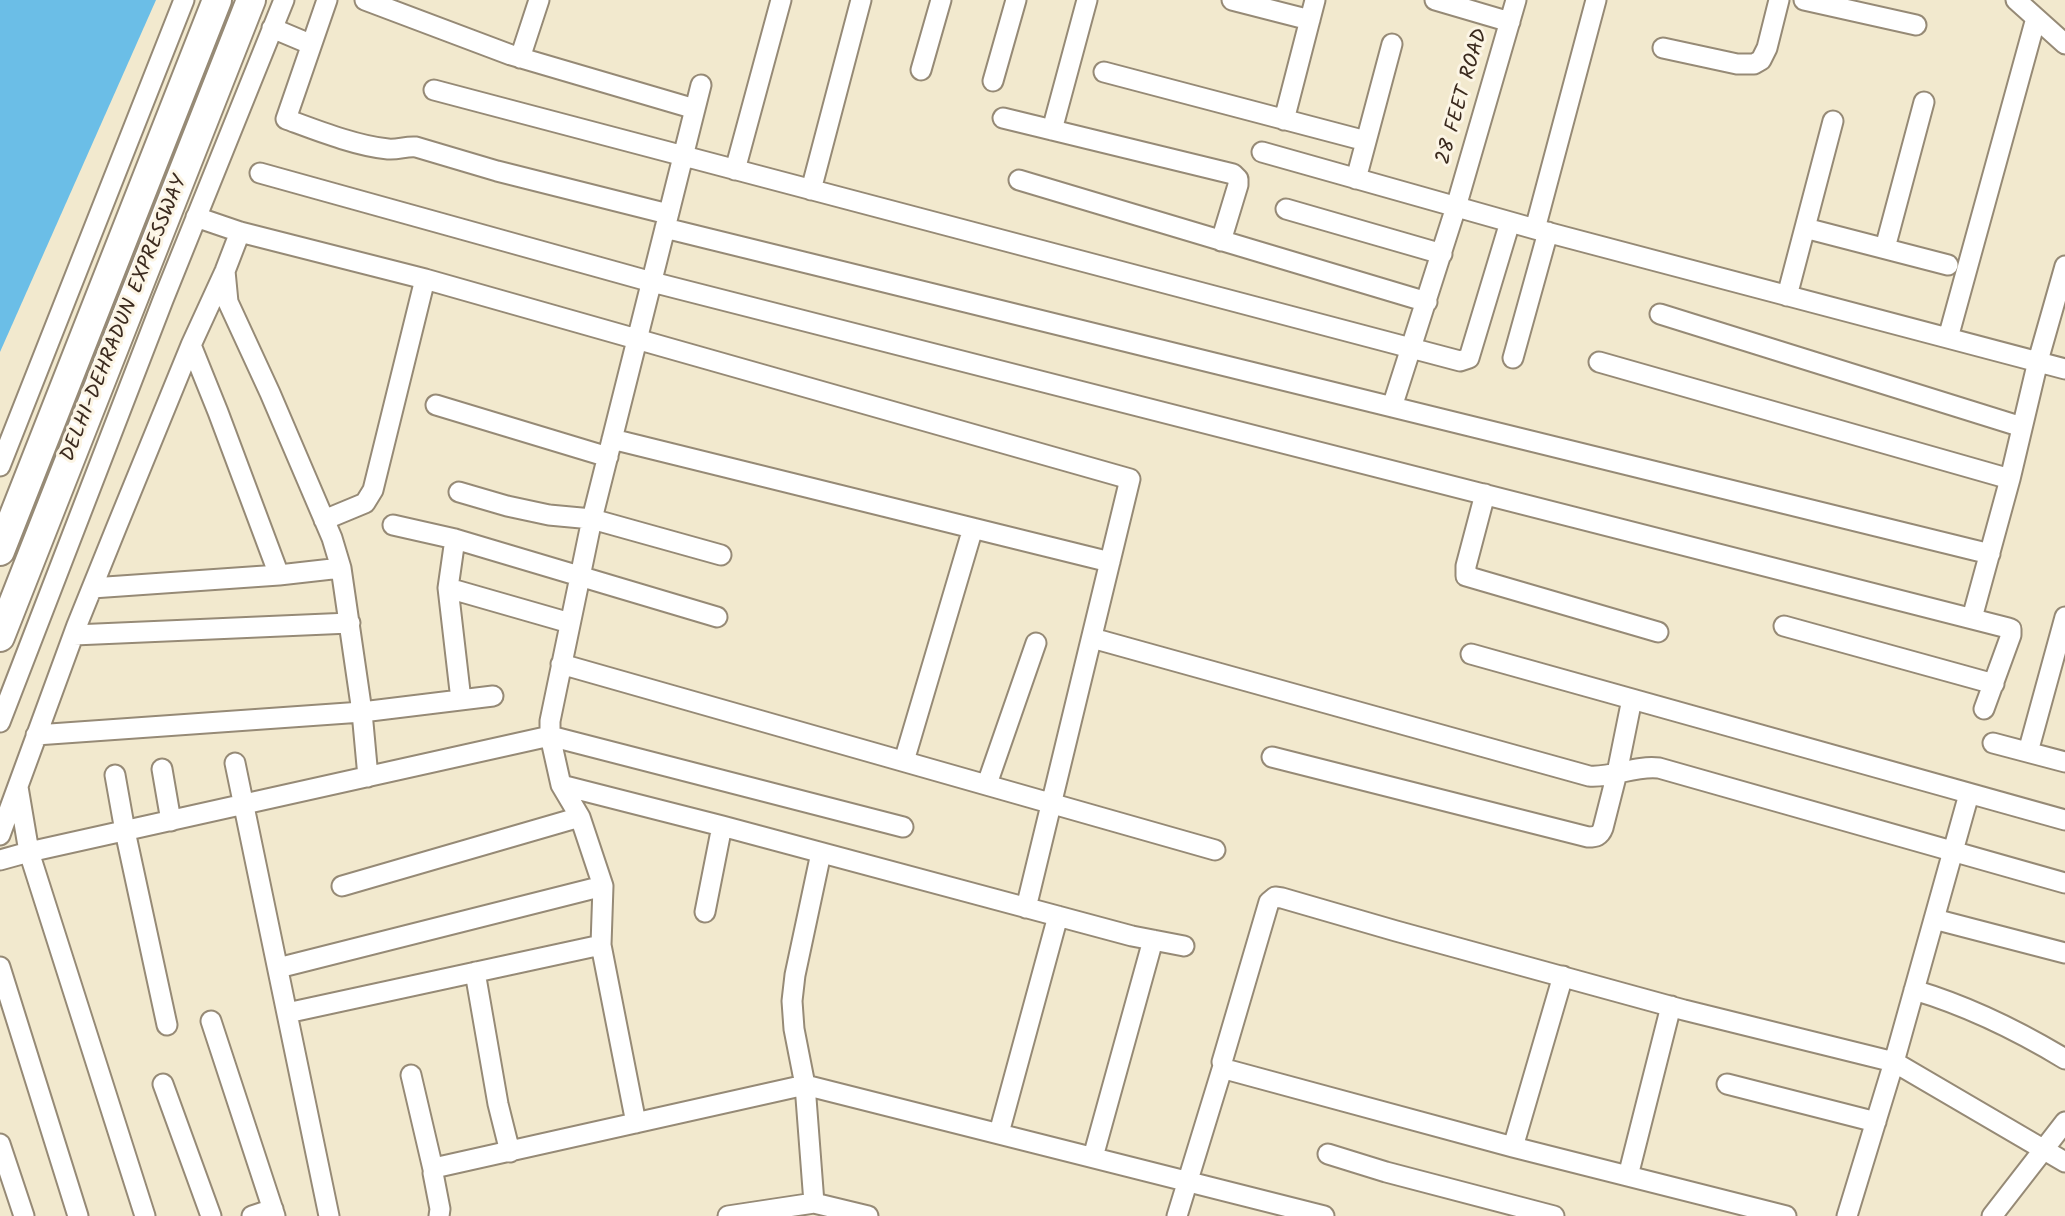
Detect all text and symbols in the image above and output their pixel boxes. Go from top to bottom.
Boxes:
street label: 28 FEET ROAD [1433,26,1495,168]
street label: DELHI-DEHRADUN EXPRESSWAY [57,172,195,466]

